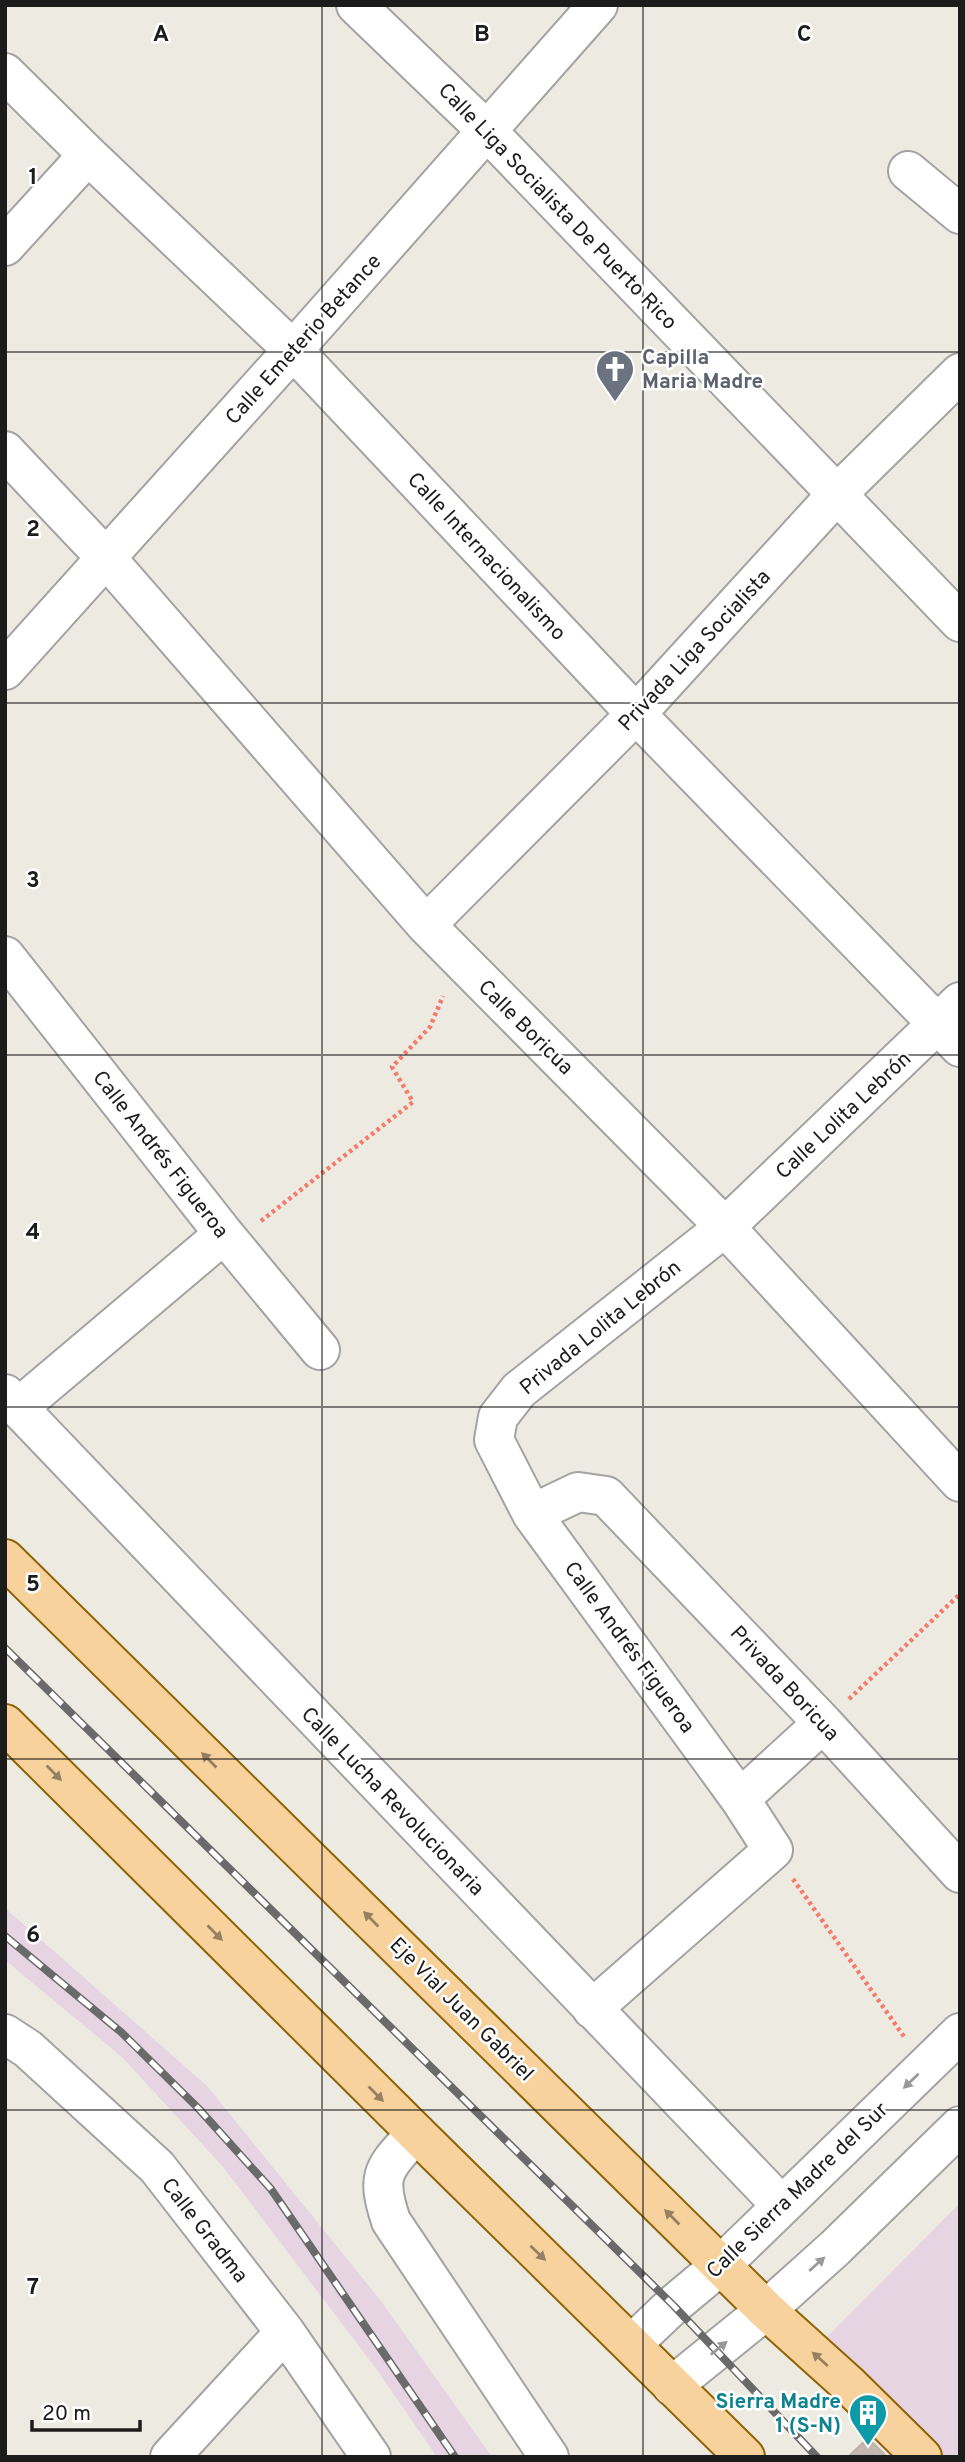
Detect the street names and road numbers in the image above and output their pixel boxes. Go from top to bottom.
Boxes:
street label: Calle Liga Socialista De Puerto Rico [431,78,682,336]
street label: Calle Emeterio Betance [220,249,388,431]
street label: Calle Internacionalismo [401,467,571,647]
street label: Privada Liga Socialista [613,564,777,738]
street label: Calle Boricua [471,975,578,1082]
street label: Calle Lolita Lebrón [771,1046,918,1186]
street label: Calle Andrés Figueroa [86,1066,234,1244]
street label: Privada Lolita Lebrón [515,1255,687,1402]
street label: Calle Andrés Figueroa [557,1557,700,1739]
street label: Privada Boricua [723,1621,844,1747]
street label: Calle Lucha Revolucionaria [294,1702,489,1902]
street label: Eje Vial Juan Gabriel [383,1932,539,2088]
street label: Calle Sierra Madre del Sur [701,2097,895,2285]
street label: Calle Gradma [154,2173,253,2289]

